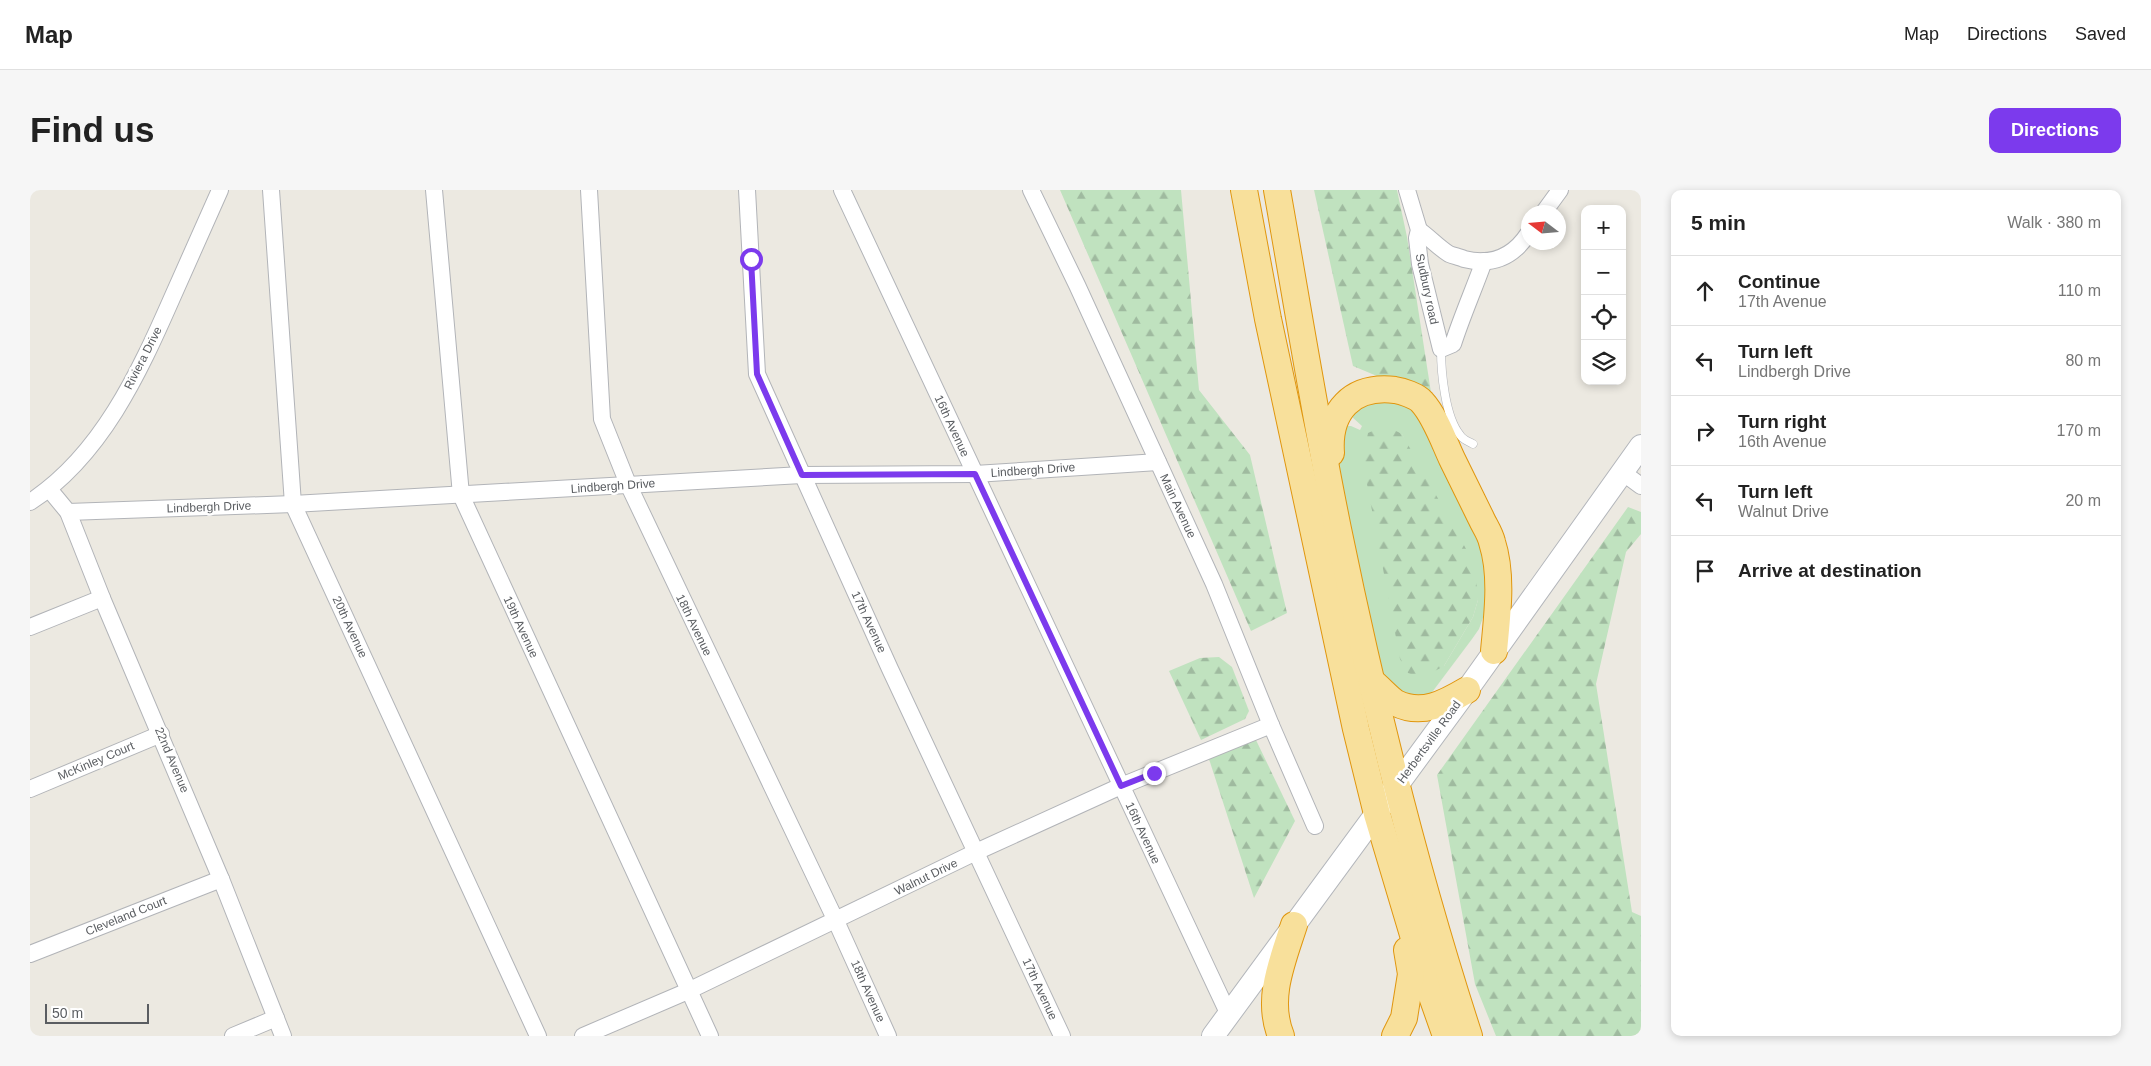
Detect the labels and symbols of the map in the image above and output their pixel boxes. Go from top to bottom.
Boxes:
north arrow [1521,205,1566,250]
route start [740,248,763,271]
street label: Sudbury road [1413,252,1441,326]
street label: Riviera Drive [121,324,165,392]
street label: 16th Avenue [932,393,973,459]
street label: Lindbergh Drive [990,460,1076,480]
street label: Main Avenue [1157,472,1199,541]
street label: Lindbergh Drive [570,476,656,496]
street label: Lindbergh Drive [166,499,252,515]
street label: 17th Avenue [849,589,890,655]
street label: 18th Avenue [673,592,715,658]
street label: 20th Avenue [330,594,371,660]
street label: 19th Avenue [501,594,542,660]
street label: Herbertsville Road [1394,698,1464,786]
street label: 22nd Avenue [152,725,192,795]
street label: McKinley Court [56,738,137,783]
route end [1143,762,1166,785]
street label: 16th Avenue [1123,800,1164,866]
street label: Walnut Drive [892,856,960,898]
street label: Cleveland Court [83,893,169,939]
street label: 17th Avenue [1020,956,1061,1022]
street label: 18th Avenue [848,958,888,1025]
scale bar [45,1001,149,1024]

